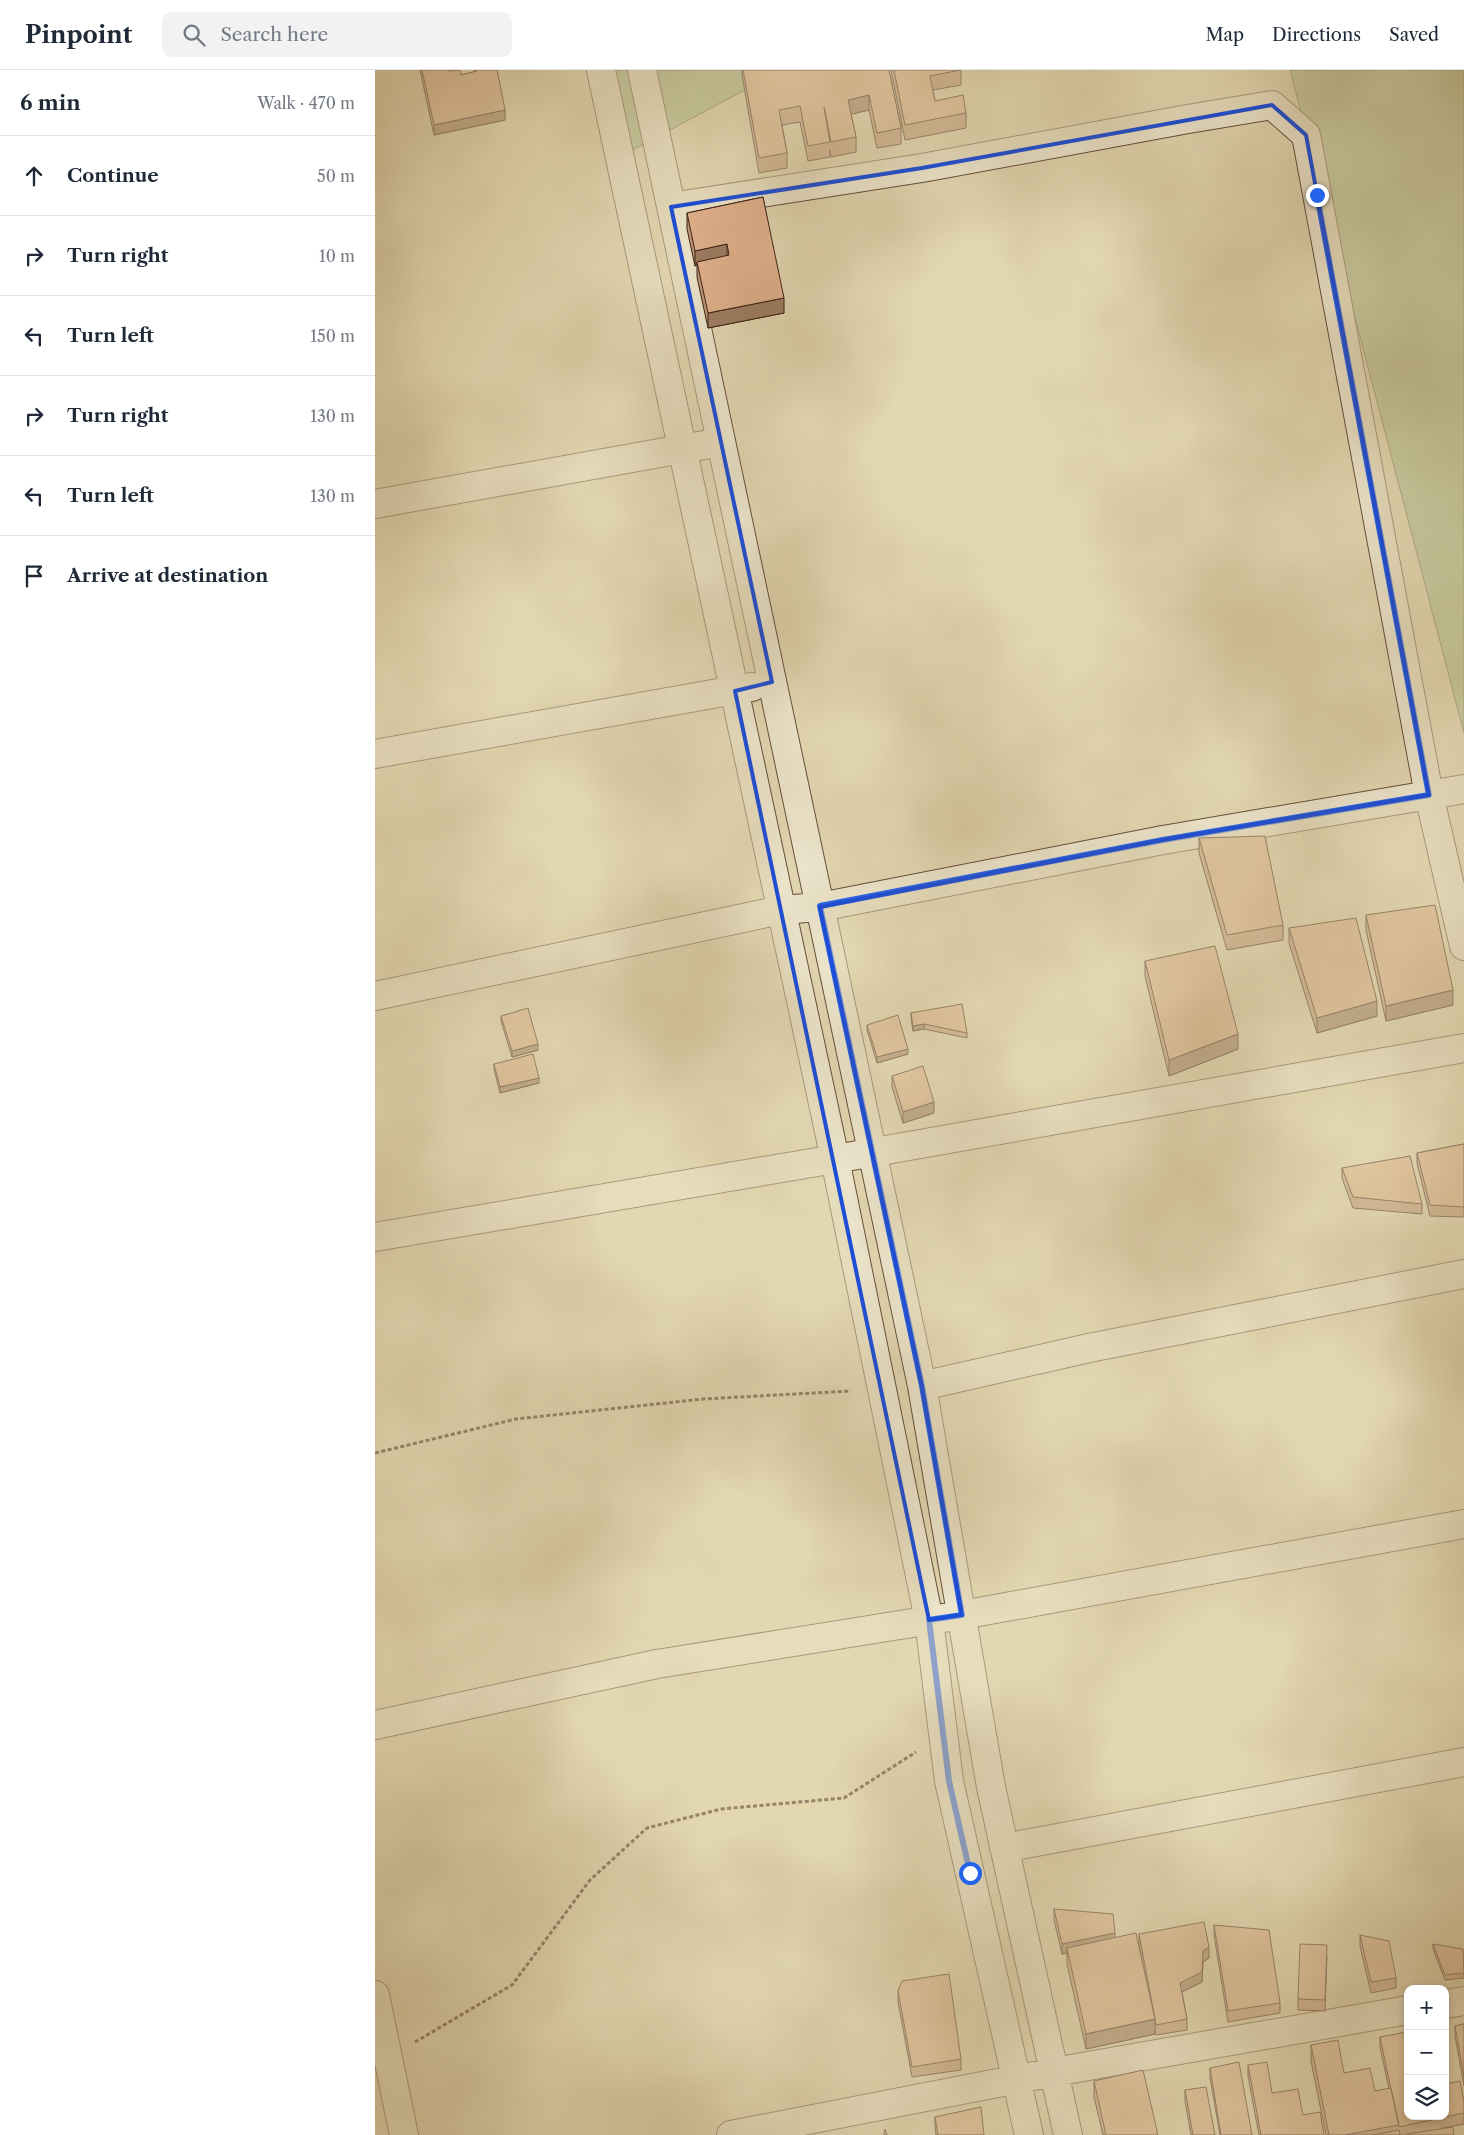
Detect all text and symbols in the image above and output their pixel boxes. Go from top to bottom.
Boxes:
search box [162,12,512,57]
text: Pinpoint [25,20,132,49]
icon: search [180,21,208,49]
text: Search here [220,23,328,46]
text: Map [1205,24,1244,46]
text: Directions [1272,24,1361,46]
text: Saved [1389,24,1439,46]
text: 6 min [20,90,81,115]
text: Walk · 470 m [257,93,355,113]
icon: ahead [20,162,48,190]
text: Continue [67,164,159,187]
text: 50 m [317,166,355,186]
route end [1306,184,1329,207]
icon: right [20,242,48,270]
text: Turn right [67,244,168,267]
text: 10 m [319,246,355,266]
icon: left [20,322,48,350]
text: Turn left [67,324,154,347]
text: 150 m [310,326,355,346]
icon: right [20,402,48,430]
text: Turn right [67,404,168,427]
text: 130 m [310,406,355,426]
icon: left [20,482,48,510]
text: Turn left [67,484,154,507]
text: 130 m [310,486,355,506]
icon: arrive [20,562,48,590]
text: Arrive at destination [67,564,268,587]
route start [959,1862,982,1885]
map controls [1404,1985,1449,2120]
button: + [1404,1985,1449,2030]
button: − [1404,2030,1449,2075]
button: layers [1404,2075,1449,2120]

